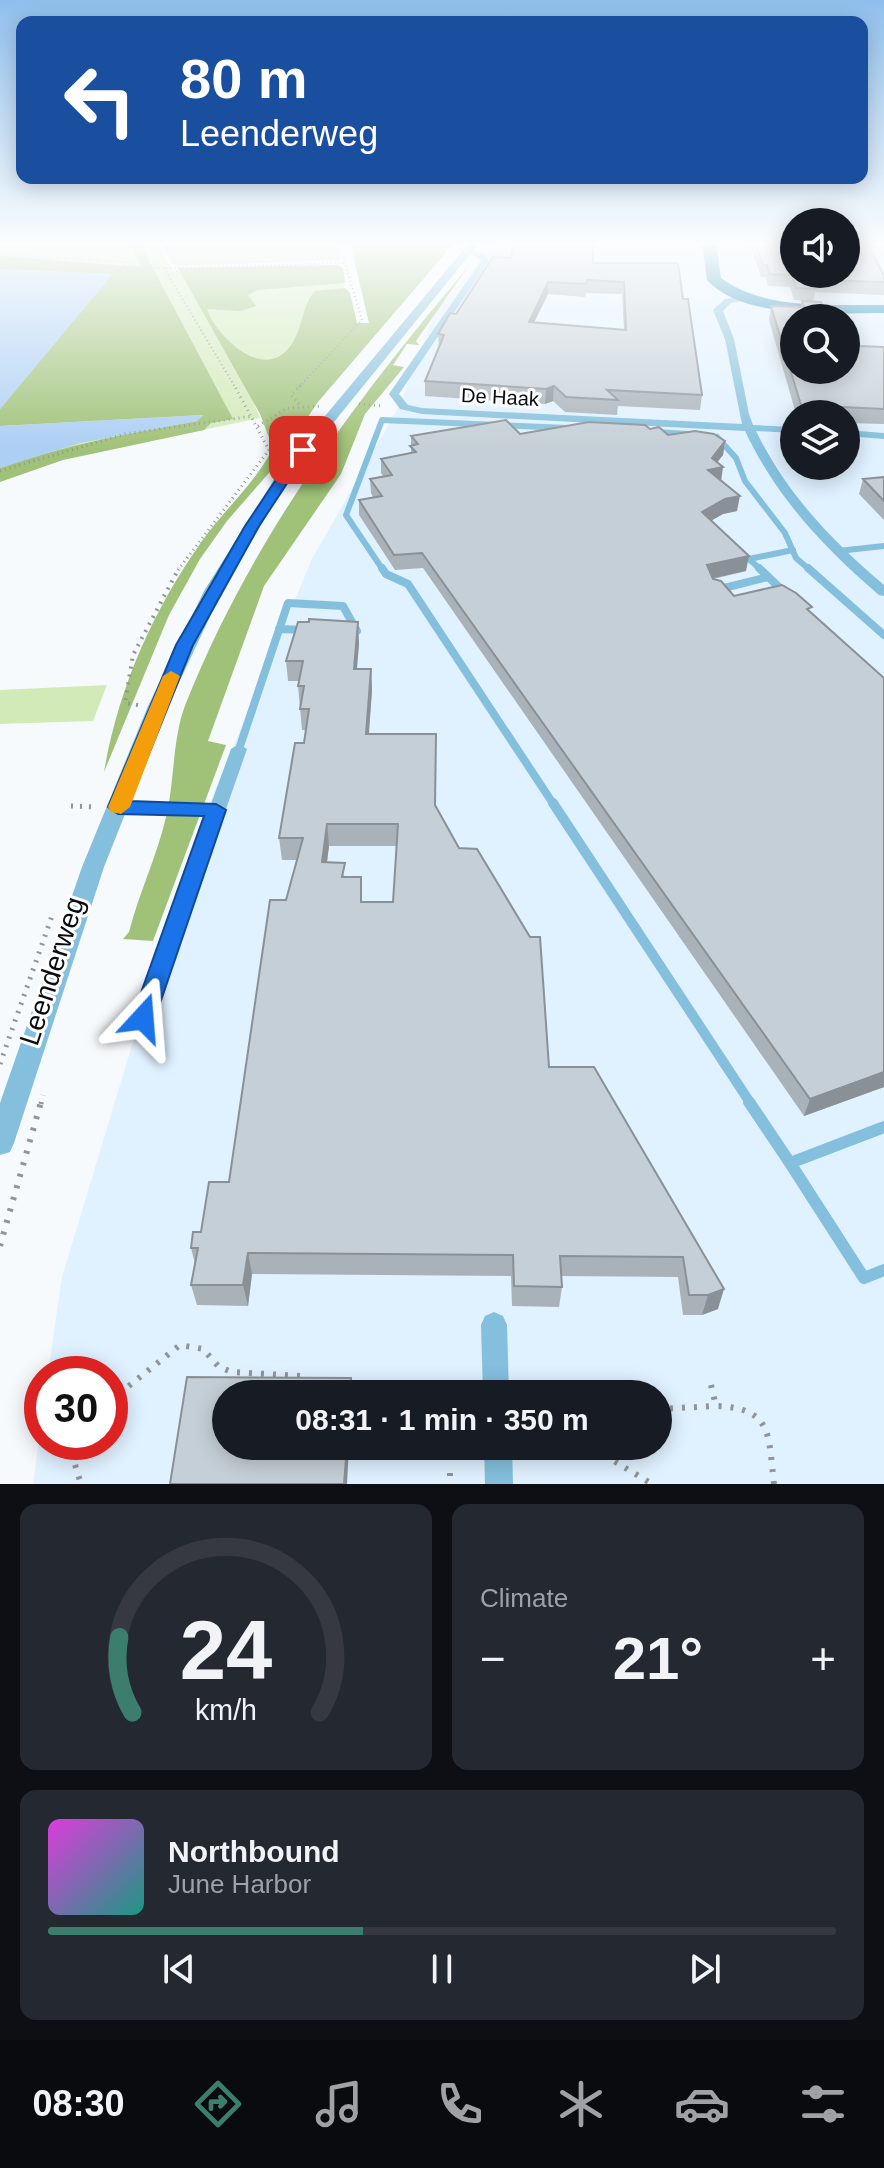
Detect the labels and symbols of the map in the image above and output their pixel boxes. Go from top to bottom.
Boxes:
street label: De Haak [461,384,540,410]
pin [269,416,337,484]
street label: Leenderweg [13,893,91,1049]
position arrow [101,976,185,1060]
speed limit sign: 30 [24,1356,128,1460]

